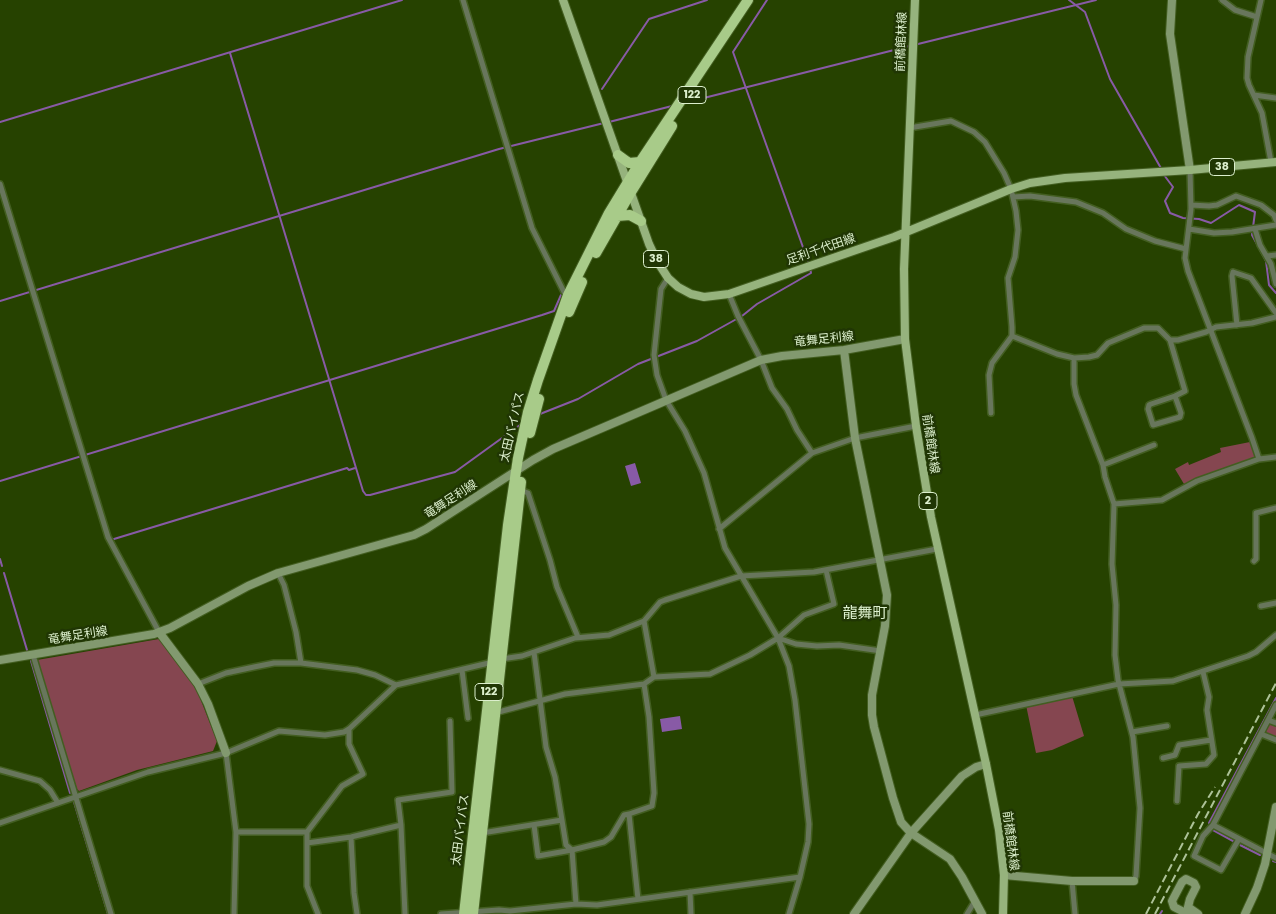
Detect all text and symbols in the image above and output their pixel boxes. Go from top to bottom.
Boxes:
street label: 前橋館林線 [894,12,910,72]
road number: 122 [678,86,706,104]
road number: 38 [1210,158,1234,176]
street label: 足利千代田線 [785,231,857,269]
road number: 38 [644,250,668,268]
street label: 竜舞足利線 [793,330,855,350]
street label: 太田バイパス [498,390,528,464]
street label: 前橋館林線 [919,413,941,475]
street label: 竜舞足利線 [422,478,480,522]
road number: 2 [919,492,937,510]
district label: 龍舞町 [843,605,887,623]
street label: 竜舞足利線 [47,624,109,648]
road number: 122 [475,684,503,700]
street label: 太田バイパス [449,793,473,867]
street label: 前橋館林線 [999,810,1021,872]

